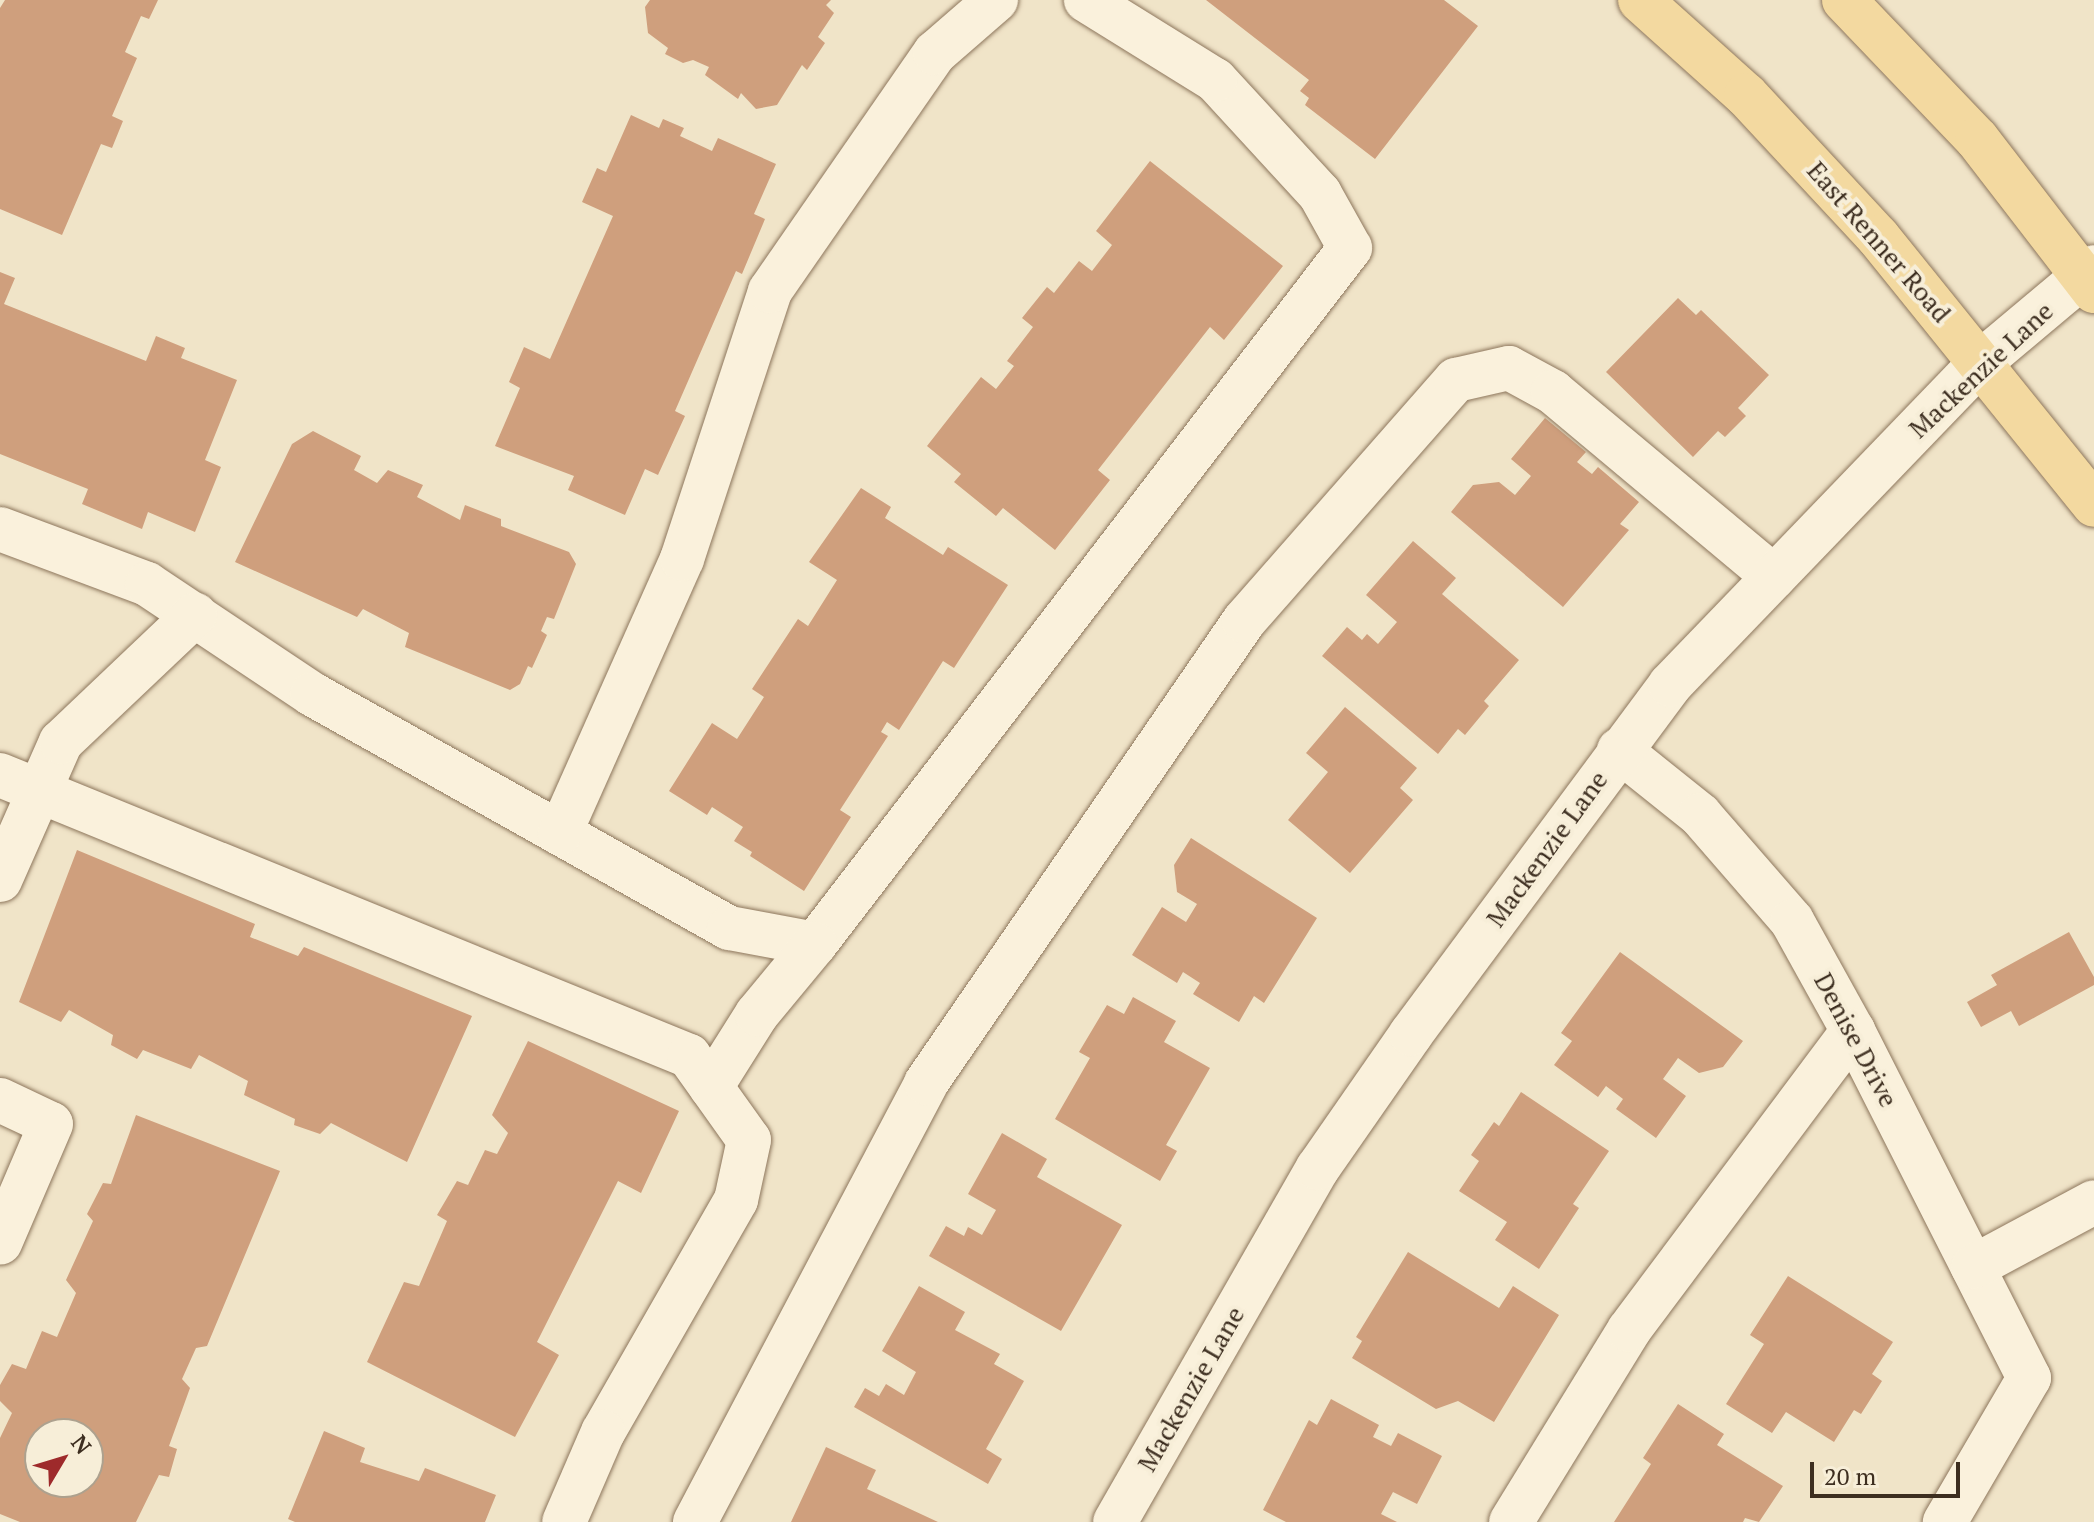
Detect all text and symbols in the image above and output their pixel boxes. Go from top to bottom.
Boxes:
street label: East Renner Road [1801,155,1957,329]
street label: Mackenzie Lane [1903,295,2059,445]
street label: Mackenzie Lane [1480,765,1614,933]
street label: Denise Drive [1808,968,1904,1112]
street label: Mackenzie Lane [1131,1301,1251,1477]
north arrow [24,1418,104,1498]
text: N [65,1429,98,1460]
scale bar [1814,1446,1964,1496]
text: 20 m [1824,1460,1876,1492]

